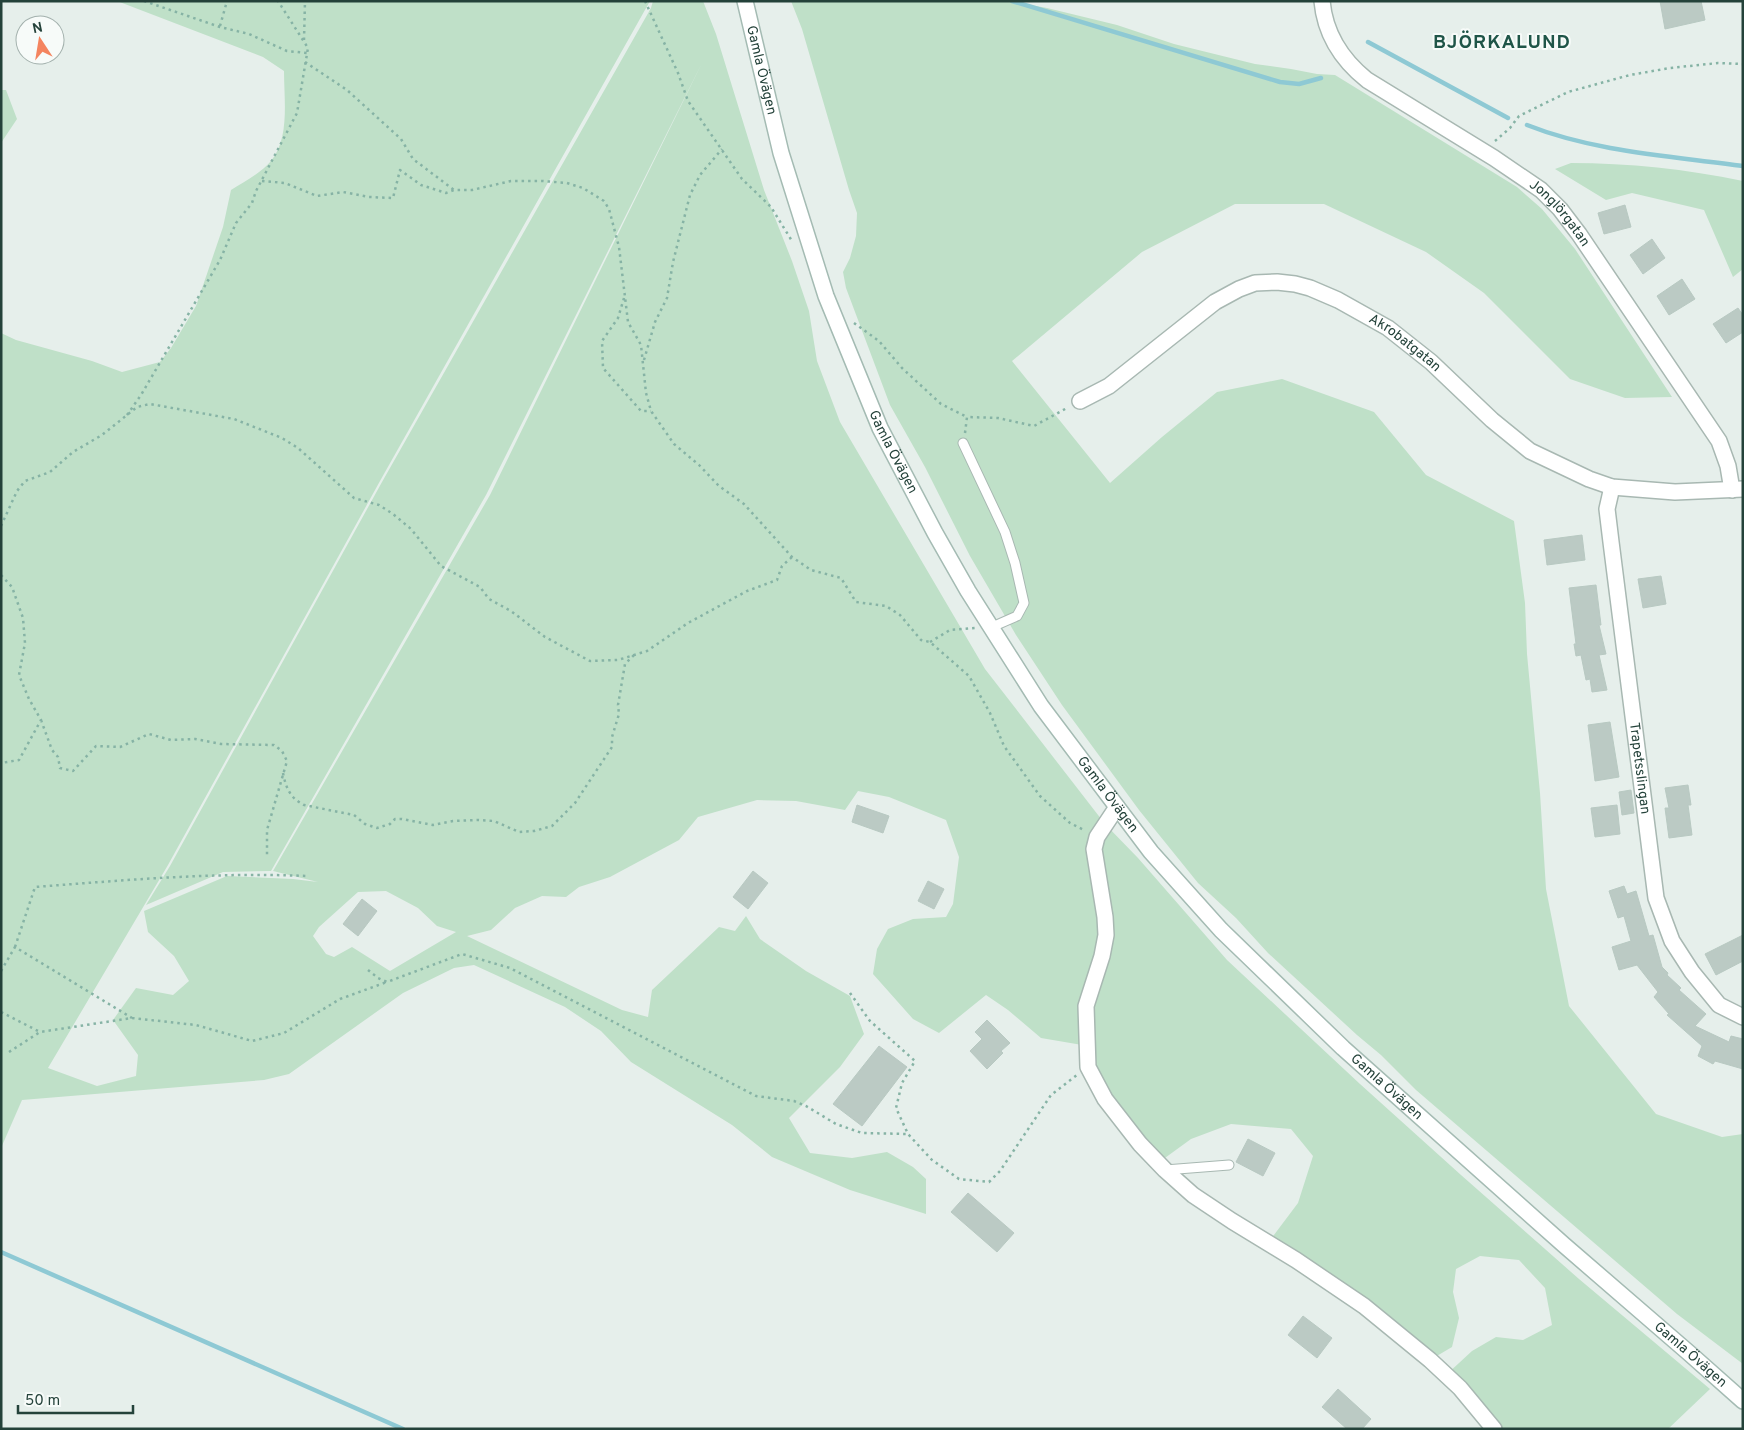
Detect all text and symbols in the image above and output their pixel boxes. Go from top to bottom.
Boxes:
north arrow [15,15,65,65]
text: N [31,19,44,38]
street label: Gamla Övägen [743,24,780,116]
district label: BJÖRKALUND [1433,30,1571,55]
street label: Jonglörgatan [1526,176,1593,250]
street label: Akrobatgatan [1366,310,1444,375]
street label: Gamla Övägen [865,408,921,496]
street label: Trapetsslingan [1625,722,1654,815]
street label: Gamla Övägen [1073,753,1142,836]
street label: Gamla Övägen [1347,1050,1426,1124]
street label: Gamla Övägen [1651,1318,1730,1391]
scale bar [18,1382,132,1414]
text: 50 m [25,1392,60,1411]

